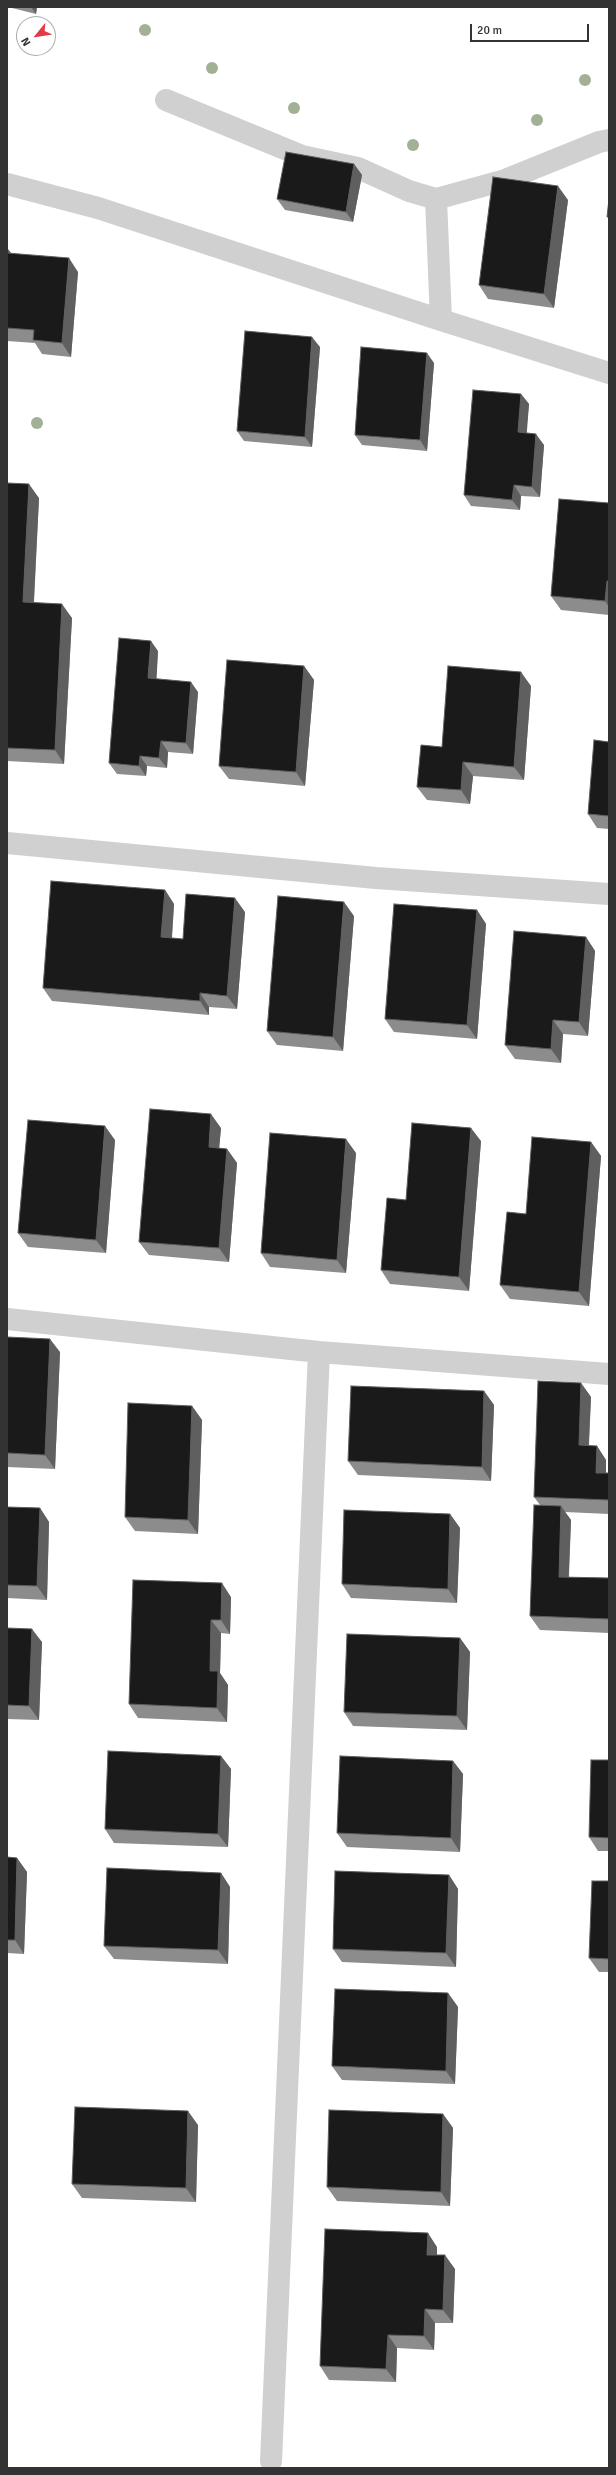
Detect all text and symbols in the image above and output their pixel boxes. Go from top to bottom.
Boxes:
north arrow [16,16,56,56]
scale bar [472,16,591,42]
text: 20 m [477,23,502,38]
text: N [18,35,34,48]

